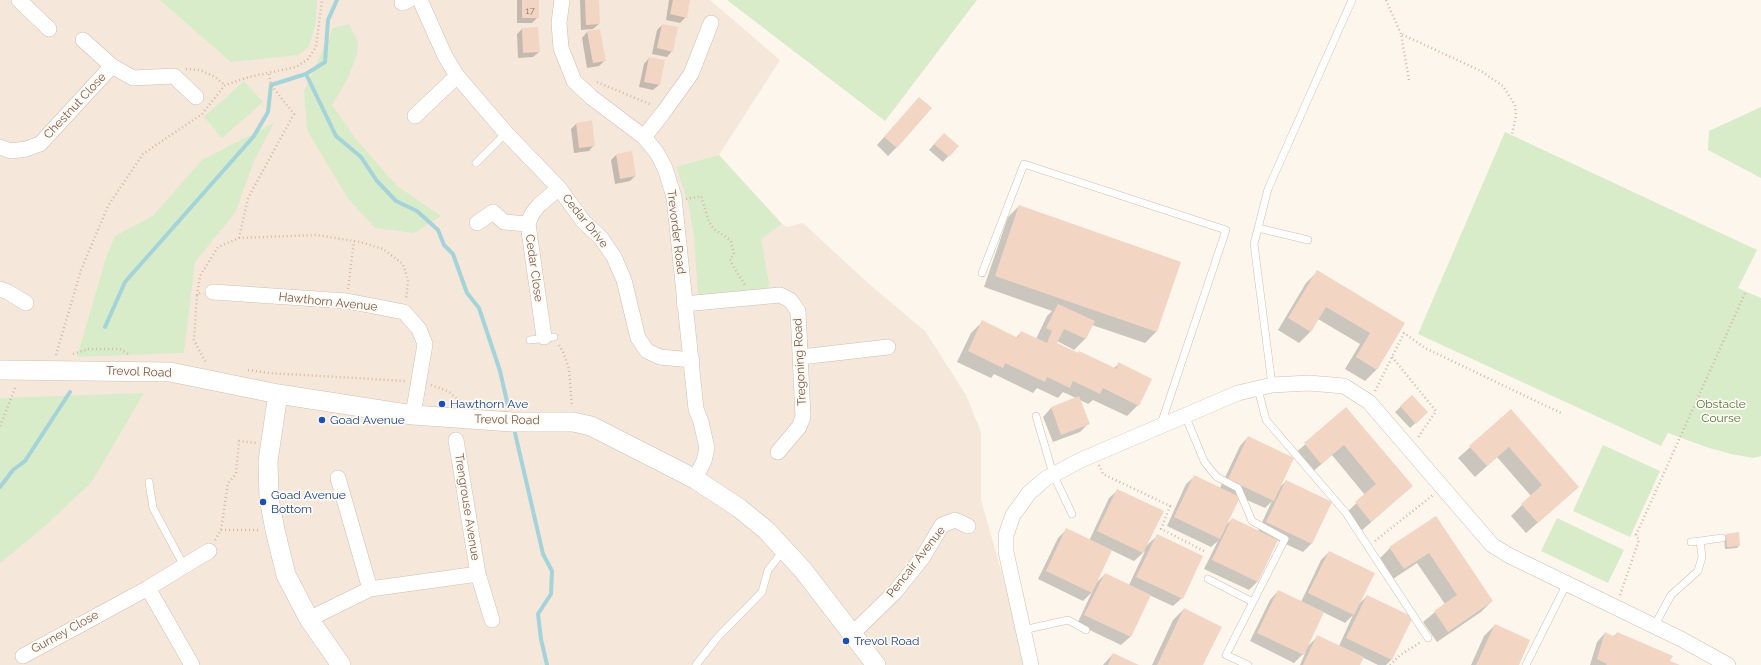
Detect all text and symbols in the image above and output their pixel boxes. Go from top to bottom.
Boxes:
house number: 17 [525,5,535,17]
street label: Chestnut Close [41,70,109,142]
street label: Trevorder Road [664,189,688,275]
street label: Cedar Drive [559,191,611,251]
street label: Cedar Close [522,233,546,303]
street label: Hawthorn Avenue [278,290,378,314]
street label: Tregoning Road [791,318,809,406]
street label: Trevol Road [106,364,172,380]
place label: Hawthorn Ave [450,397,528,411]
park label: Obstacle Course [1696,397,1746,425]
marker: Hawthorn Ave [437,399,447,409]
street label: Trevol Road [474,412,540,428]
place label: Goad Avenue [330,413,405,427]
marker: Goad Avenue [317,415,327,425]
street label: Trengrouse Avenue [451,453,483,561]
place label: Goad Avenue Bottom [271,488,346,516]
marker: Goad Avenue Bottom [258,497,268,507]
street label: Pencair Avenue [884,523,948,601]
street label: Gurney Close [29,608,101,656]
place label: Trevol Road [854,634,920,648]
marker: Trevol Road [841,636,851,646]

